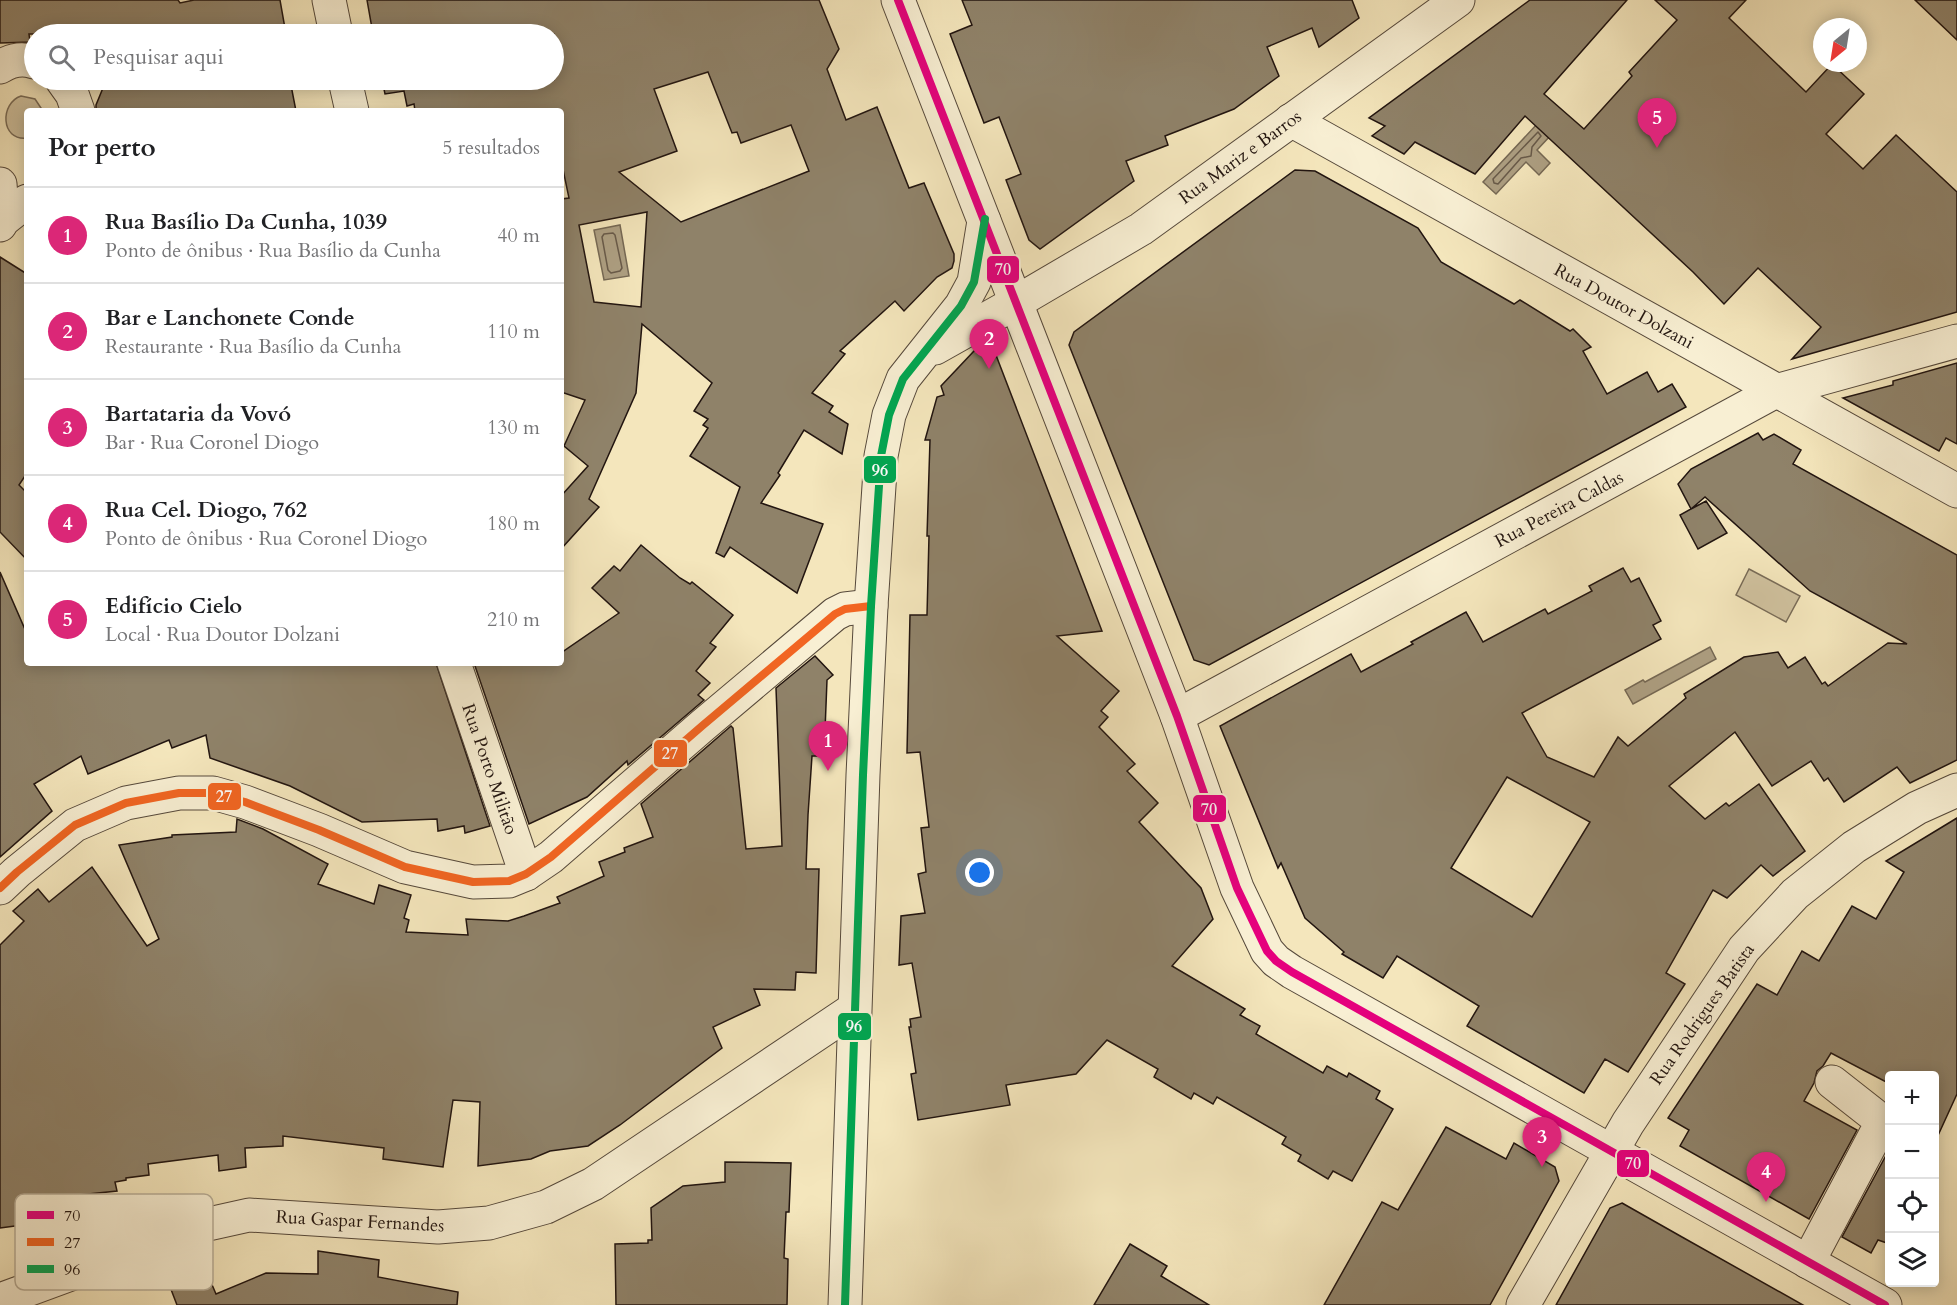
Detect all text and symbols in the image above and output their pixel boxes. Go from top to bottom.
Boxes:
north arrow [1813,18,1867,72]
search box [24,24,564,90]
icon: search [45,41,78,74]
text: Pesquisar aqui [93,42,224,72]
pin: 5 [1638,98,1676,148]
street label: Rua Mariz e Barros [1174,104,1307,210]
text: Por perto [48,130,156,165]
text: 5 resultados [442,134,540,161]
text: Rua Basílio Da Cunha, 1039 [105,207,387,237]
text: 1 [62,222,73,249]
text: 40 m [497,222,540,249]
text: Ponto de ônibus · Rua Basílio da Cunha [105,237,441,264]
line badge: 70 [986,255,1020,284]
street label: Rua Doutor Dolzani [1549,258,1698,355]
text: 70 [995,259,1011,281]
text: Bar e Lanchonete Conde [105,303,355,333]
text: 2 [62,318,73,345]
text: 110 m [487,318,540,345]
pin: 2 [970,320,1008,369]
text: Restaurante · Rua Basílio da Cunha [105,333,401,360]
text: Bartataria da Vovó [105,399,291,429]
text: 3 [62,414,73,441]
text: 130 m [487,414,540,441]
text: Bar · Rua Coronel Diogo [105,429,319,456]
line badge: 96 [863,455,897,484]
text: 96 [872,460,888,482]
street label: Rua Pereira Caldas [1491,465,1628,554]
text: Rua Cel. Diogo, 762 [105,495,307,525]
text: 4 [62,510,73,537]
text: 180 m [487,510,540,537]
text: Ponto de ônibus · Rua Coronel Diogo [105,525,427,552]
text: Edifício Cielo [105,591,242,621]
text: 5 [62,606,73,633]
text: 210 m [487,606,540,633]
text: Local · Rua Doutor Dolzani [105,621,340,648]
street label: Rua Porto Militão [455,700,524,838]
pin: 1 [808,722,848,771]
line badge: 27 [653,739,688,768]
text: 27 [662,743,678,765]
line badge: 27 [207,782,242,811]
text: 27 [216,786,232,808]
line badge: 70 [1192,794,1227,823]
text: 70 [1201,799,1217,821]
your location [965,858,994,887]
street label: Rua Rodrigues Batista [1644,938,1761,1090]
line badge: 96 [837,1012,872,1041]
text: 96 [846,1016,862,1038]
map controls [1885,1071,1939,1287]
button: + [1885,1071,1939,1125]
pin: 3 [1522,1118,1562,1167]
button: − [1885,1125,1939,1179]
line badge: 70 [1616,1149,1650,1178]
pin: 4 [1746,1152,1786,1202]
text: 70 [1625,1153,1641,1175]
button: locate [1885,1179,1939,1233]
legend [15,1194,213,1290]
text: 70 [64,1205,80,1227]
street label: Rua Gaspar Fernandes [275,1205,445,1238]
text: 27 [64,1232,80,1254]
button: layers [1885,1233,1939,1287]
text: 96 [64,1259,80,1281]

